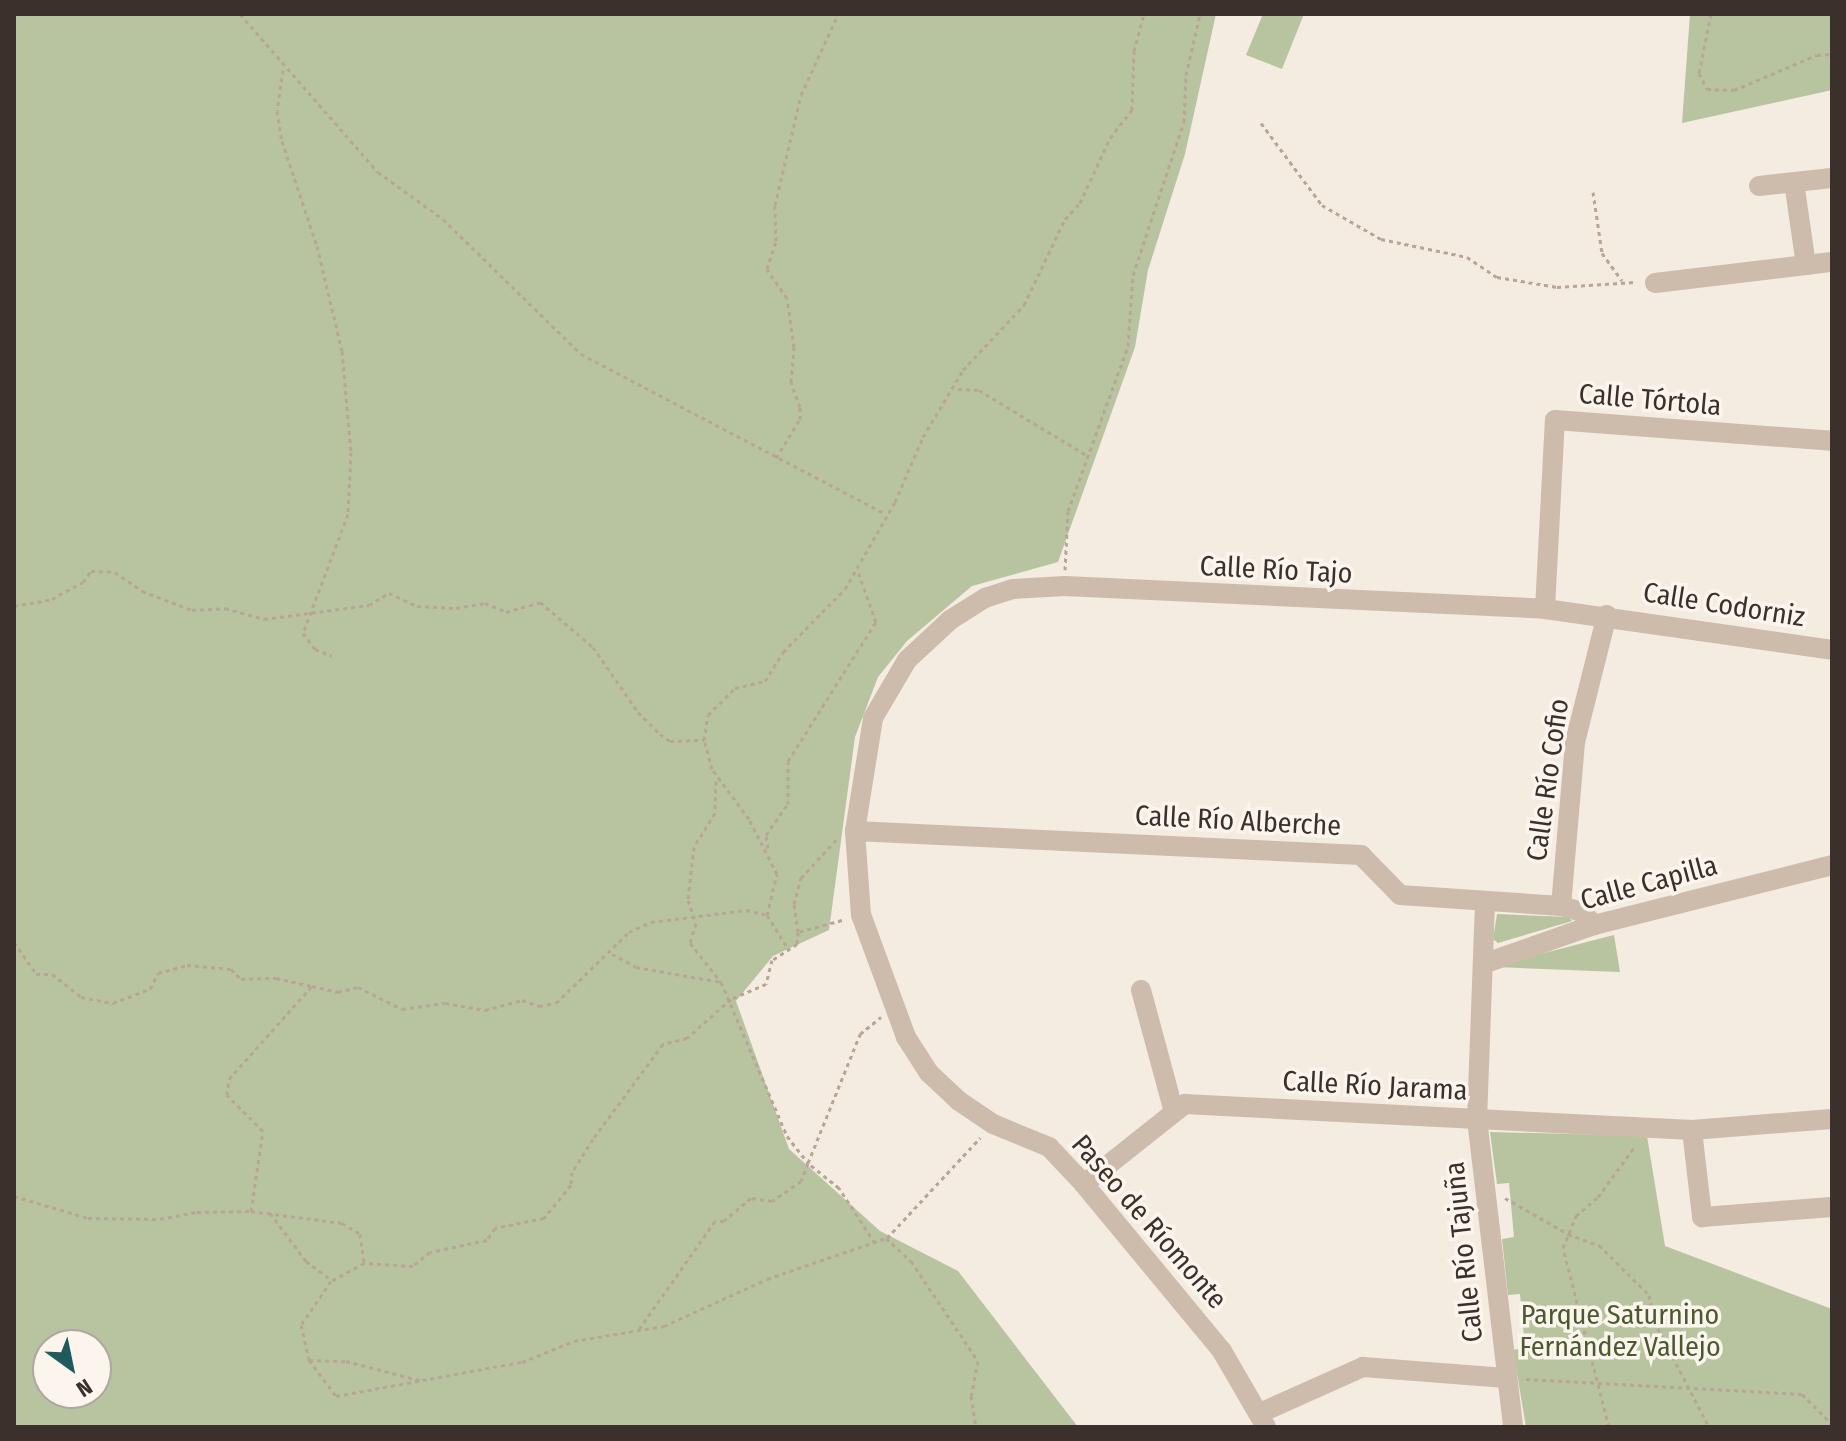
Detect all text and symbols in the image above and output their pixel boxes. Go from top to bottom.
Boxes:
street label: Calle Tórtola [1577,377,1723,423]
street label: Calle Río Tajo [1199,549,1353,591]
street label: Calle Codorniz [1641,576,1807,634]
street label: Calle Río Cofio [1520,697,1576,863]
street label: Calle Río Alberche [1134,799,1342,843]
street label: Calle Capilla [1577,849,1721,917]
street label: Calle Río Jarama [1282,1064,1468,1108]
street label: Paseo de Ríomonte [1064,1128,1234,1316]
street label: Calle Río Tajuña [1438,1160,1490,1344]
park label: Parque Saturnino Fernández Vallejo [1519,1298,1721,1364]
north arrow [32,1329,112,1409]
text: N [71,1373,97,1403]

